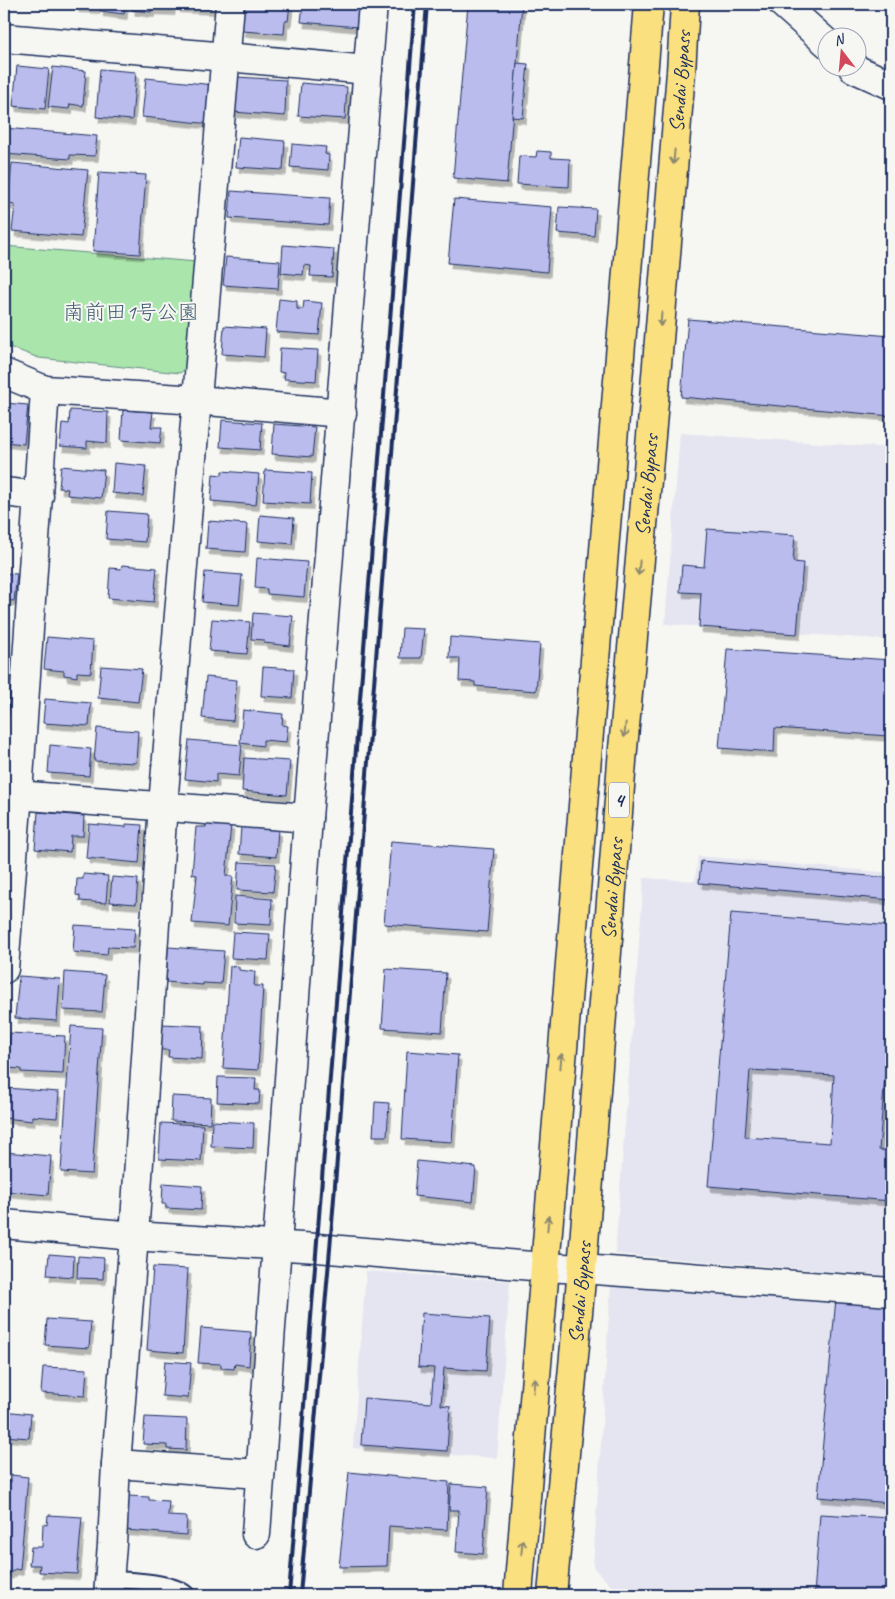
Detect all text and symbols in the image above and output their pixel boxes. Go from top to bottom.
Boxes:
street label: Sendai Bypass [663,28,697,133]
north arrow [818,28,868,78]
text: N [832,30,847,49]
one-way arrow [670,149,679,165]
park label: 南前田1号公園 [63,299,199,325]
one-way arrow [656,311,666,327]
street label: Sendai Bypass [629,432,664,537]
one-way arrow [635,560,644,576]
one-way arrow [620,722,630,738]
road number: 4 [609,782,629,818]
street label: Sendai Bypass [595,835,629,940]
one-way arrow [556,1053,566,1069]
one-way arrow [543,1215,552,1231]
street label: Sendai Bypass [562,1239,597,1344]
one-way arrow [530,1377,539,1393]
one-way arrow [517,1539,526,1555]

